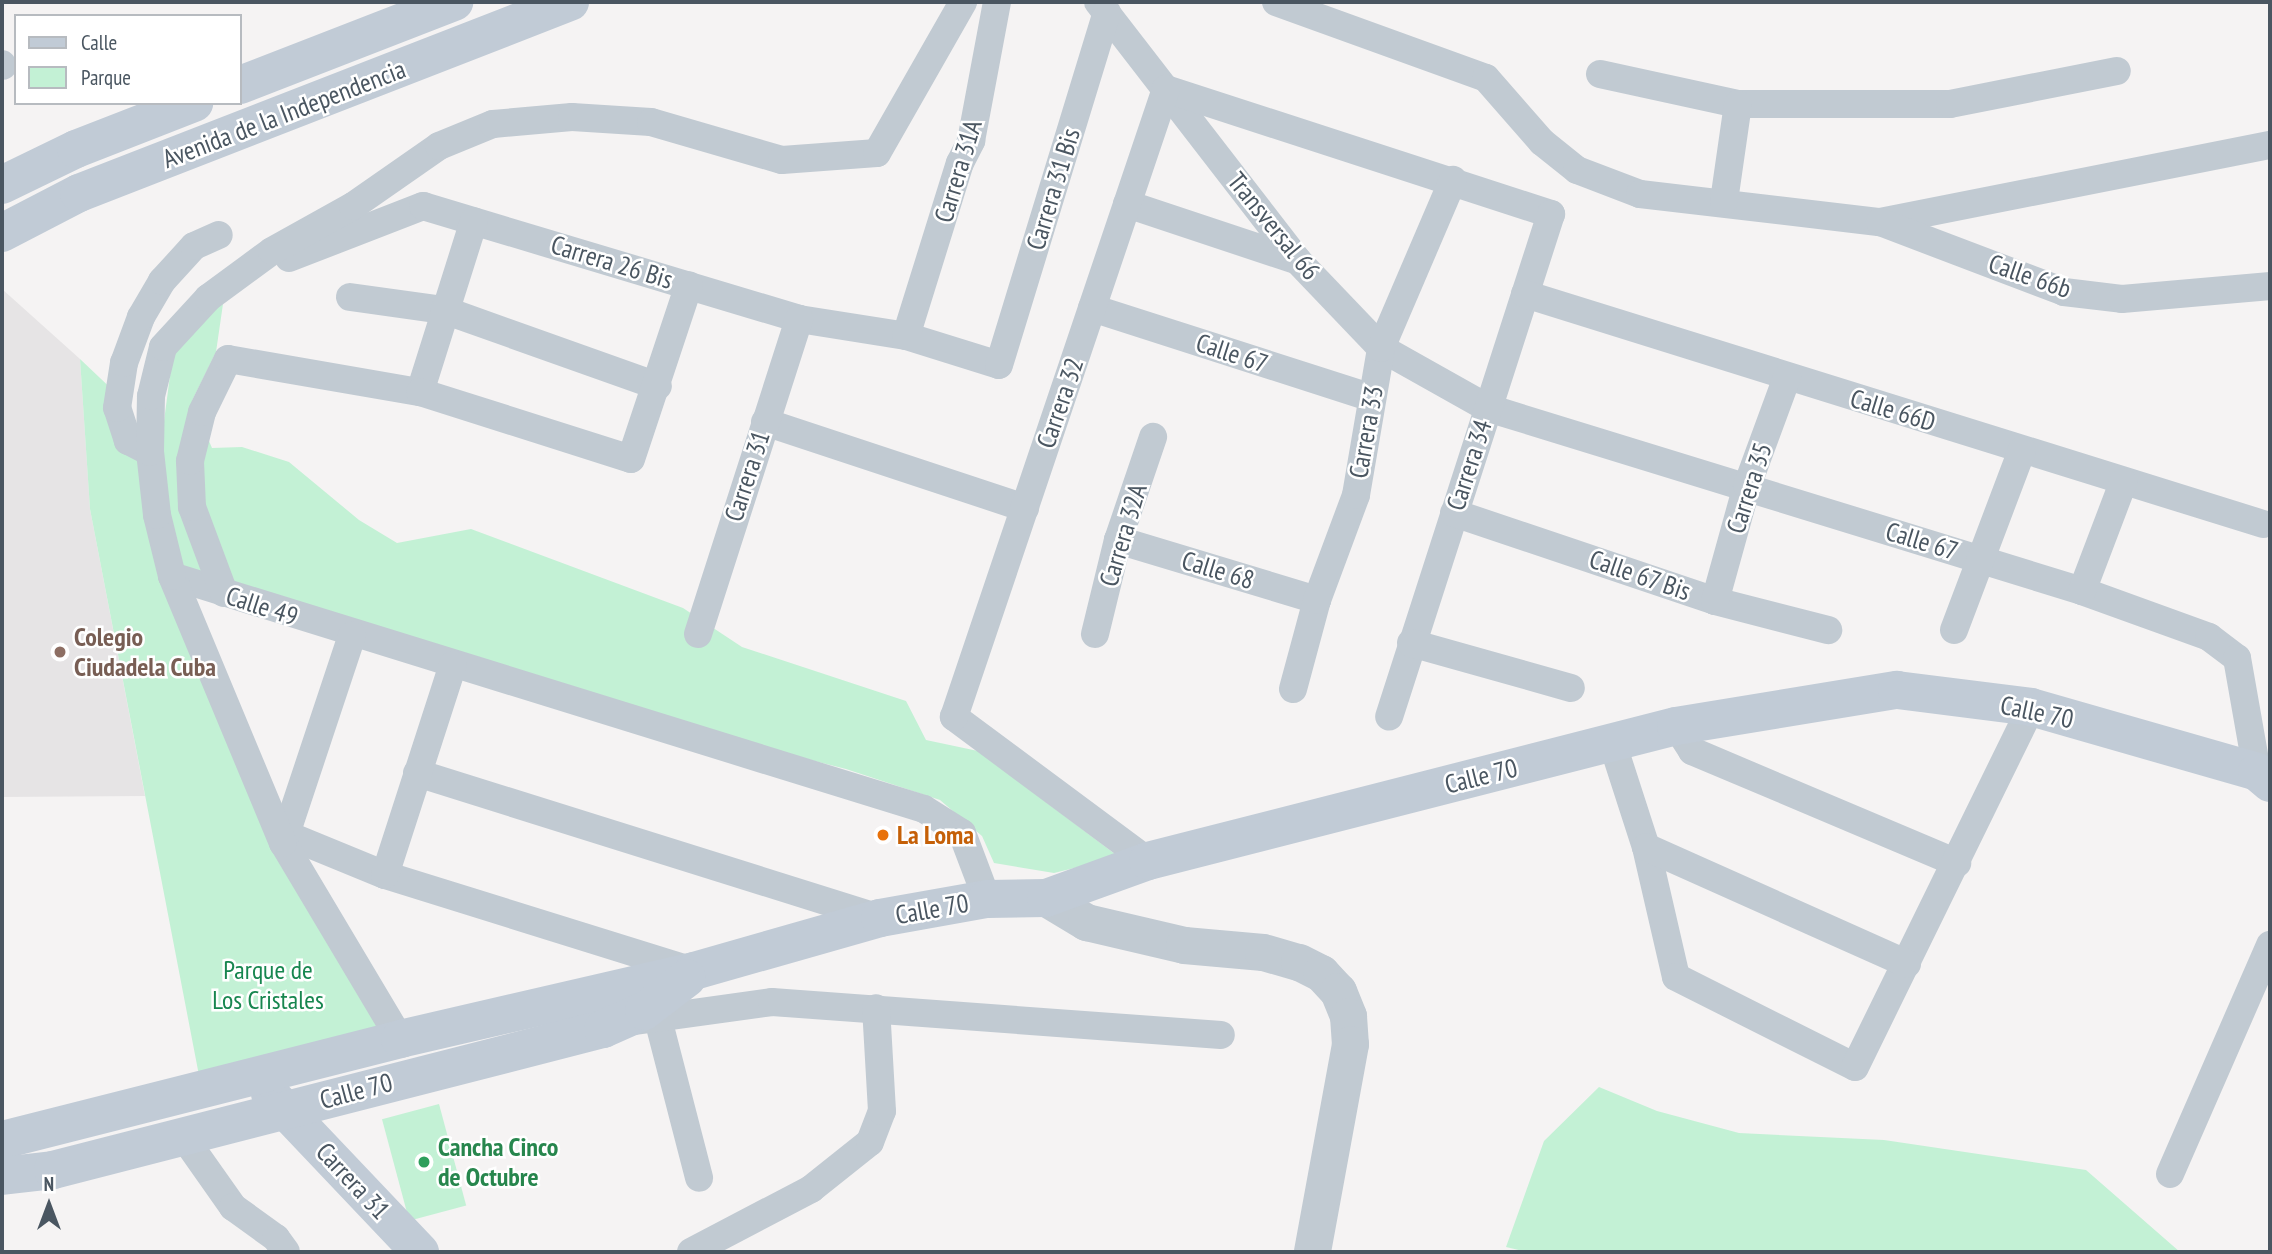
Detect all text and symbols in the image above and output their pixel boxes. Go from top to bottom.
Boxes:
legend [14,14,242,105]
text: Calle [81,29,117,56]
street label: Avenida de la Independencia [158,53,410,175]
text: Parque [81,64,131,91]
street label: Carrera 31A [928,116,988,226]
street label: Carrera 31 Bis [1020,124,1086,254]
street label: Transversal 66 [1221,166,1327,286]
street label: Carrera 26 Bis [547,229,677,295]
street label: Calle 66b [1985,247,2075,305]
street label: Calle 67 [1192,327,1272,379]
street label: Carrera 32 [1030,354,1090,452]
street label: Calle 66D [1847,382,1939,438]
street label: Carrera 33 [1343,383,1389,481]
street label: Carrera 34 [1440,416,1498,514]
street label: Carrera 31 [718,427,776,525]
street label: Carrera 35 [1720,439,1778,537]
street label: Carrera 32A [1093,480,1153,590]
street label: Calle 67 [1882,515,1962,567]
street label: Calle 67 Bis [1585,543,1695,607]
street label: Calle 68 [1178,544,1258,596]
street label: Calle 49 [222,580,302,632]
place label: Colegio Ciudadela Cuba [74,621,216,682]
marker: Colegio Ciudadela Cuba [52,644,68,660]
street label: Calle 70 [1998,689,2076,735]
street label: Calle 70 [1441,752,1521,800]
place label: La Loma [897,819,974,851]
marker: La Loma [875,827,891,843]
street label: Calle 70 [893,887,971,931]
park label: Parque de Los Cristales [212,954,324,1016]
street label: Calle 70 [316,1066,396,1116]
place label: Cancha Cinco de Octubre [438,1131,559,1192]
street label: Carrera 31 [310,1136,396,1226]
marker: Cancha Cinco de Octubre [416,1154,432,1170]
north arrow [14,1170,84,1240]
text: N [44,1172,54,1196]

